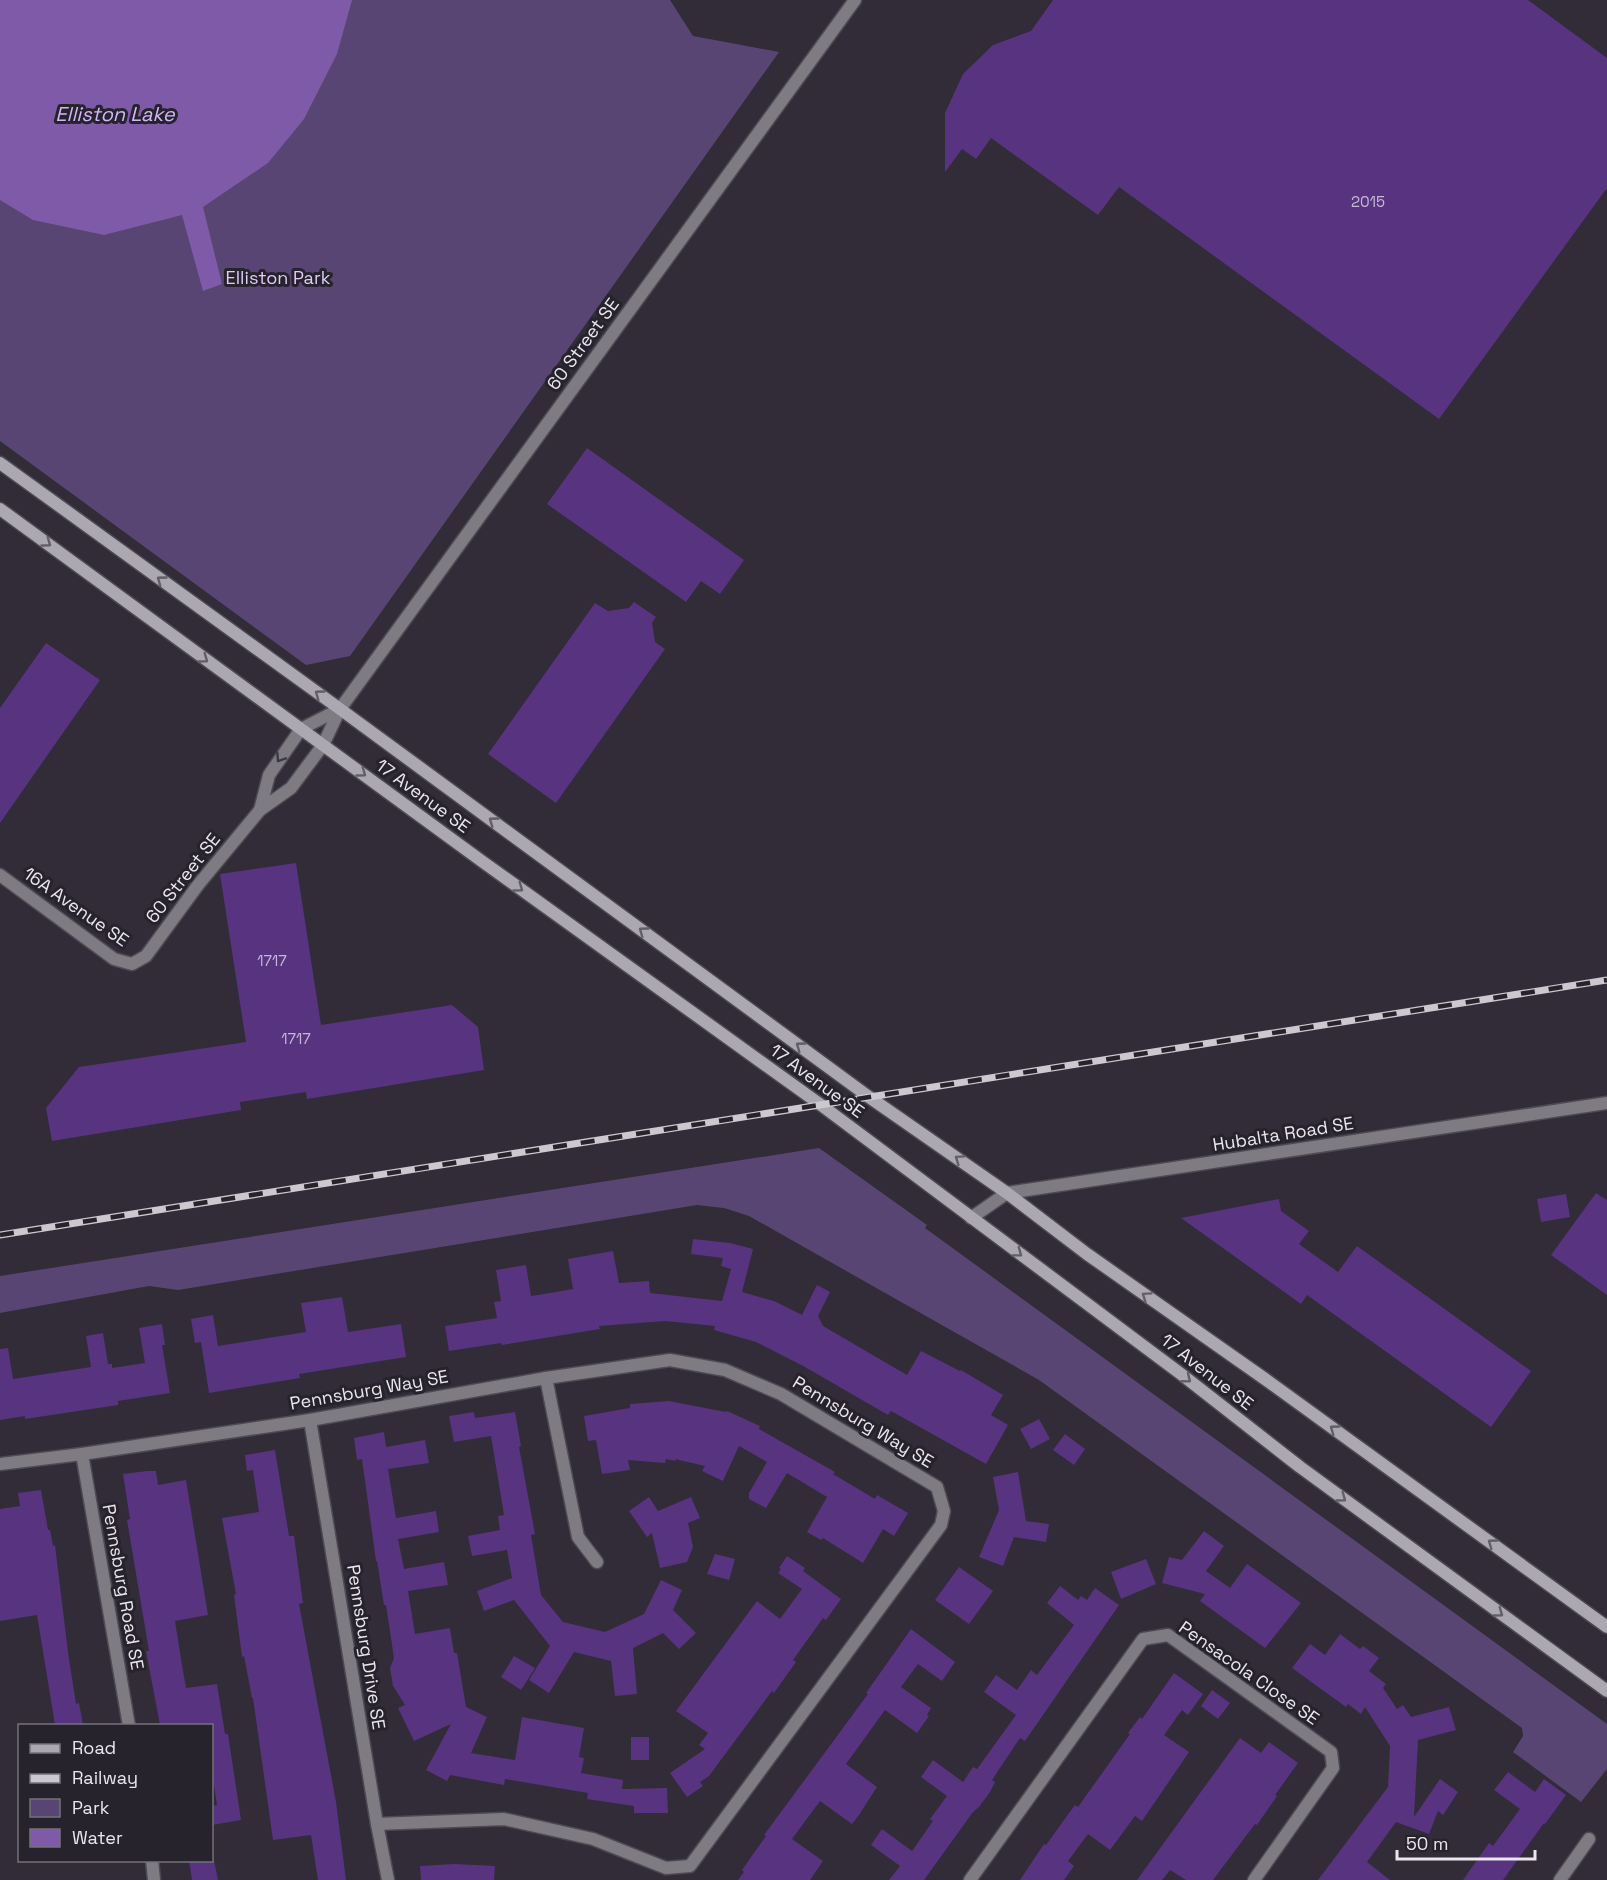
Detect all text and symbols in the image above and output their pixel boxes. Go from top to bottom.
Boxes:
water label: Elliston Lake [55,101,176,127]
house number: 2015 [1351,192,1385,211]
park label: Elliston Park [226,266,331,289]
street label: 60 Street SE [542,293,624,394]
one-way arrow [41,536,52,547]
one-way arrow [157,576,168,587]
one-way arrow [198,651,209,662]
one-way arrow [315,690,326,701]
one-way arrow [276,751,287,762]
street label: 17 Avenue SE [371,754,475,838]
one-way arrow [355,766,366,777]
one-way arrow [489,818,500,829]
street label: 60 Street SE [140,828,225,927]
street label: 16A Avenue SE [19,862,133,951]
one-way arrow [513,881,524,892]
one-way arrow [638,927,649,938]
house number: 1717 [257,951,287,970]
house number: 1717 [281,1029,311,1048]
street label: 17 Avenue SE [765,1039,869,1123]
one-way arrow [796,1042,807,1053]
street label: Hubalta Road SE [1211,1111,1355,1156]
one-way arrow [955,1155,966,1166]
one-way arrow [1011,1246,1022,1257]
one-way arrow [1142,1292,1153,1303]
street label: 17 Avenue SE [1156,1328,1258,1415]
street label: Pennsburg Way SE [288,1364,450,1415]
street label: Pennsburg Way SE [789,1370,938,1473]
one-way arrow [1181,1372,1192,1383]
one-way arrow [1329,1425,1340,1436]
one-way arrow [1335,1491,1346,1502]
street label: Pennsburg Road SE [98,1502,149,1672]
one-way arrow [1487,1539,1498,1550]
street label: Pennsburg Drive SE [342,1563,391,1731]
one-way arrow [1493,1606,1504,1617]
street label: Pensacola Close SE [1175,1616,1324,1730]
legend [18,1724,213,1862]
text: Road [72,1736,116,1759]
text: Railway [72,1766,138,1789]
text: Park [72,1796,110,1819]
scale bar [1397,1823,1535,1861]
text: Water [72,1826,123,1849]
text: 50 m [1406,1832,1448,1855]

